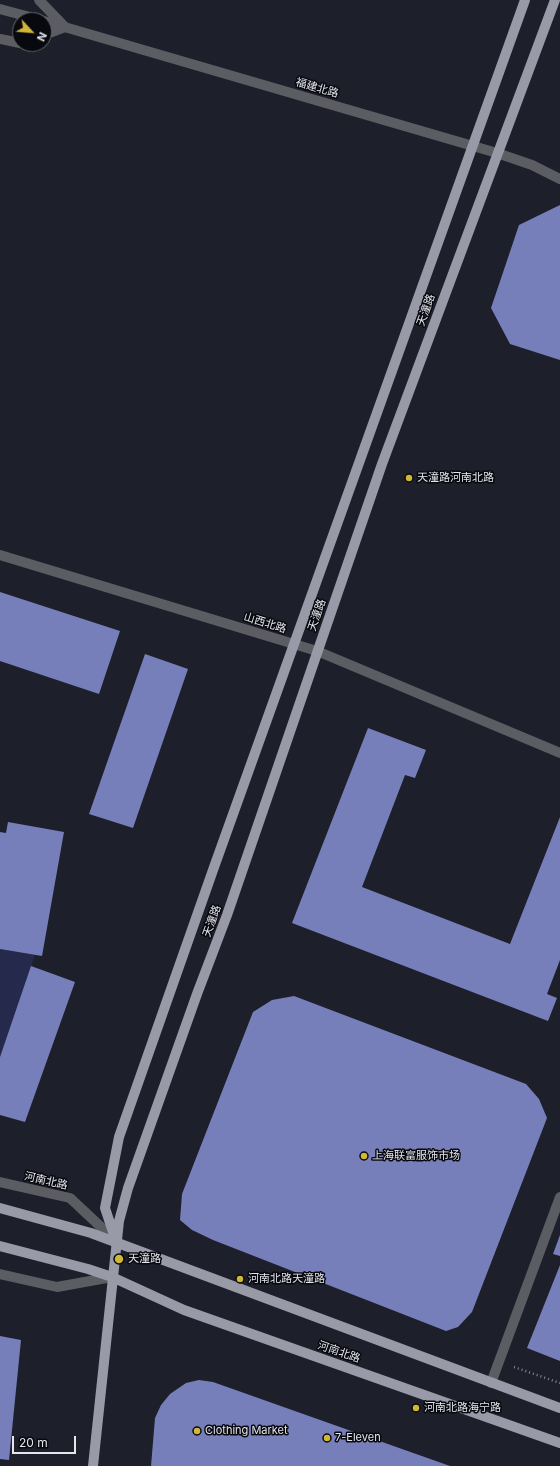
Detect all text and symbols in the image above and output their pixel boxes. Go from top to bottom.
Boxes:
north arrow [12,12,52,52]
text: N [34,30,50,44]
street label: 福建北路 [294,76,340,100]
street label: 天潼路 [414,292,438,328]
place label: 天潼路河南北路 [417,471,494,485]
marker: 天潼路河南北路 [404,473,414,483]
street label: 天潼路 [305,597,329,633]
street label: 山西北路 [242,610,288,636]
street label: 天潼路 [200,903,224,939]
place label: 上海联富服饰市场 [372,1149,460,1163]
marker: 上海联富服饰市场 [359,1151,369,1161]
street label: 河南北路 [23,1170,69,1192]
place label: 天潼路 [128,1252,161,1266]
marker: 天潼路 [113,1253,125,1265]
place label: 河南北路天潼路 [248,1272,325,1286]
marker: 河南北路天潼路 [235,1274,245,1284]
street label: 河南北路 [316,1339,362,1365]
place label: 河南北路海宁路 [424,1401,501,1415]
marker: 河南北路海宁路 [411,1403,421,1413]
place label: Clothing Market [205,1424,288,1438]
marker: Clothing Market [192,1426,202,1436]
scale bar [14,1428,78,1454]
place label: 7-Eleven [335,1431,381,1445]
marker: 7-Eleven [322,1433,332,1443]
text: 20 m [19,1435,48,1450]

